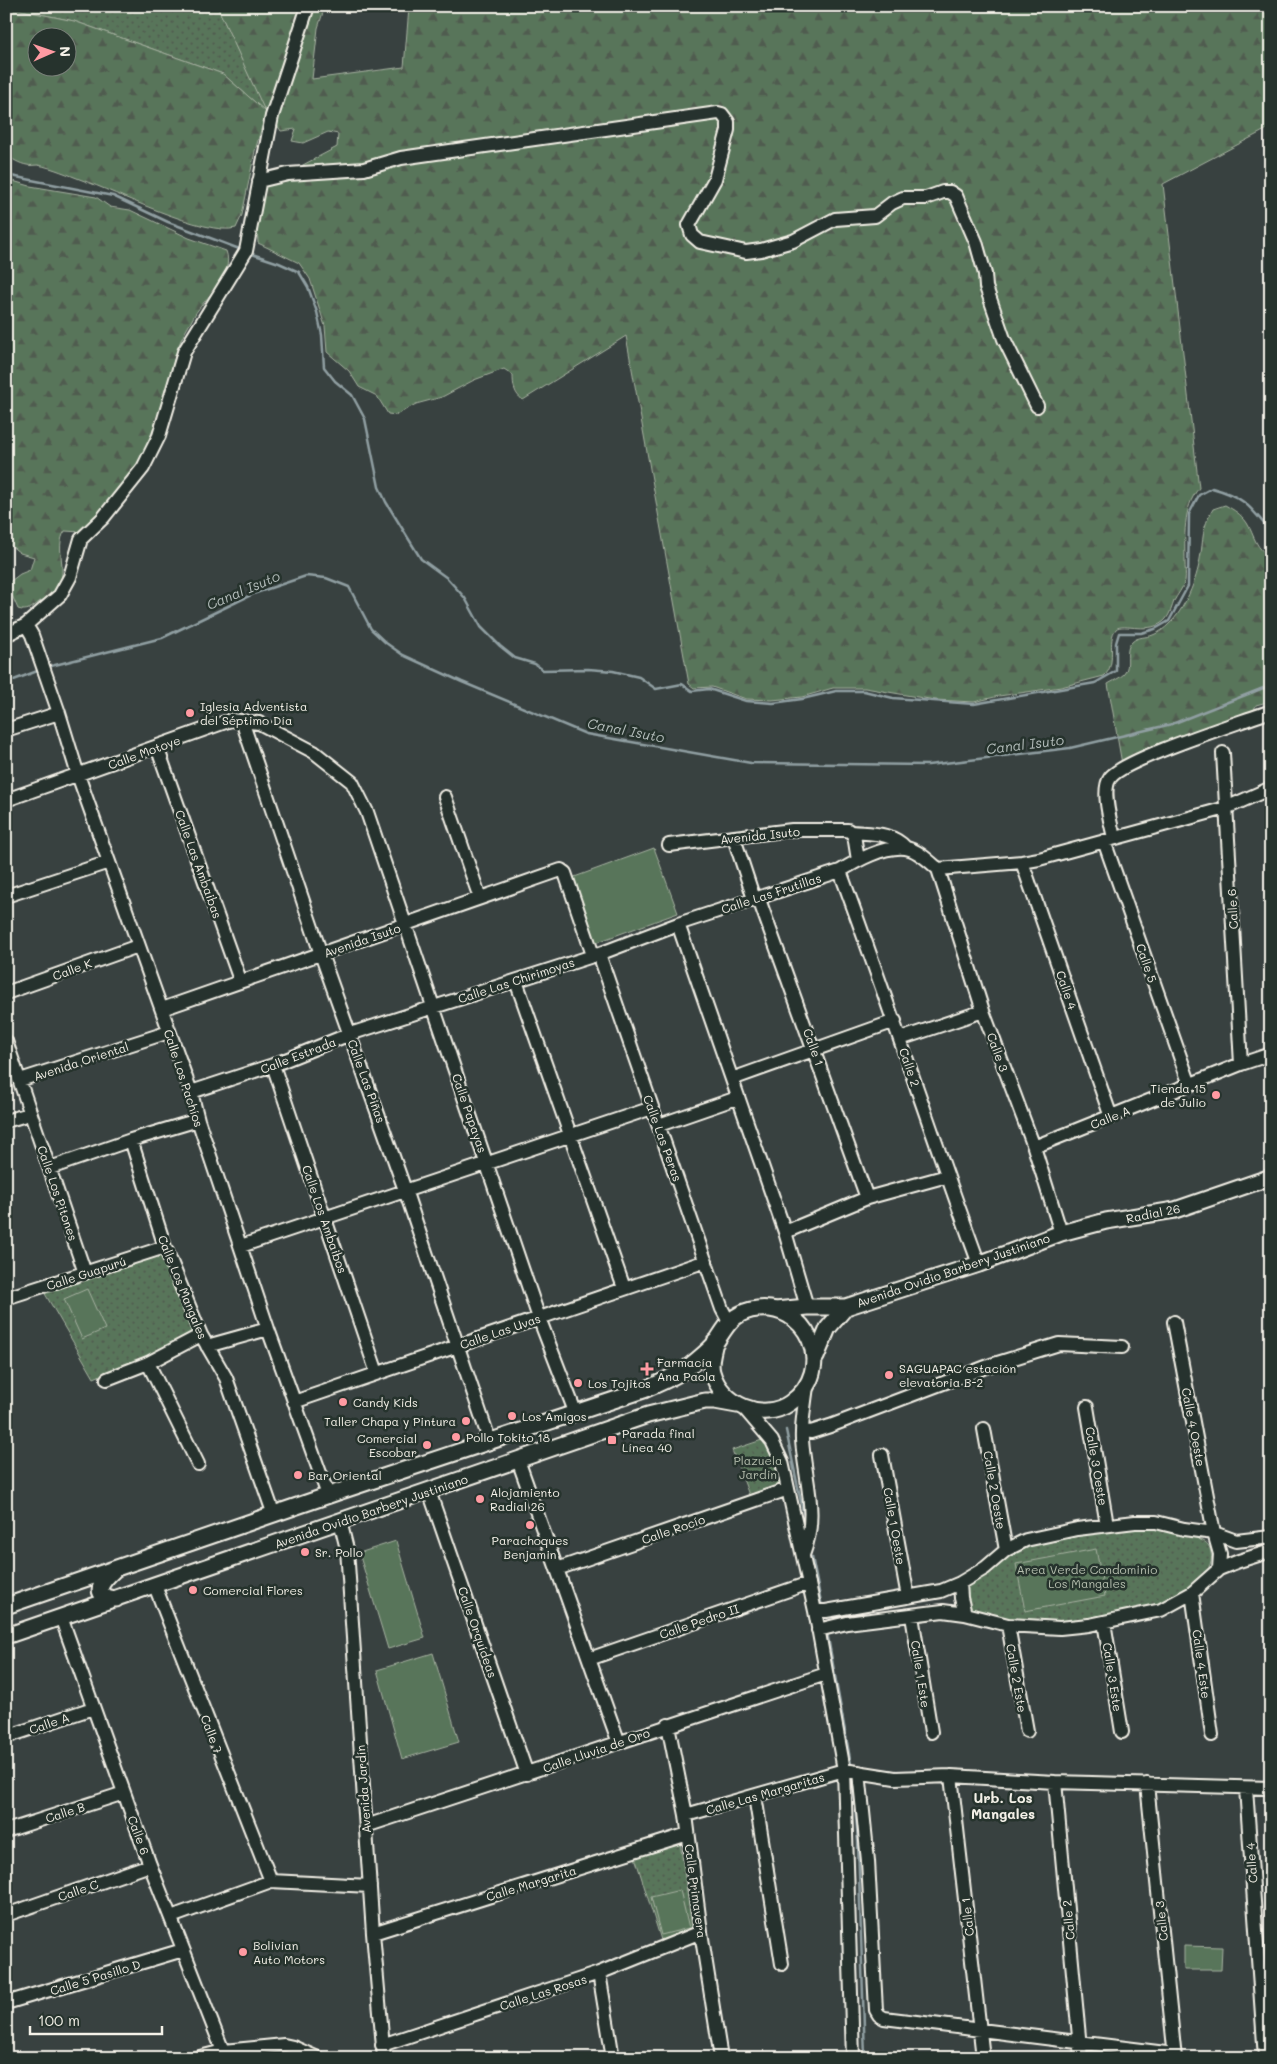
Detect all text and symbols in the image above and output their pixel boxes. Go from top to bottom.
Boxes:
north arrow [28,28,78,78]
text: N [56,46,75,57]
water label: Canal Isuto [203,566,283,614]
place label: Iglesia Adventista del Séptimo Día [200,698,307,728]
marker: Iglesia Adventista del Séptimo Día [184,707,196,719]
water label: Canal Isuto [586,713,666,747]
water label: Canal Isuto [985,730,1065,758]
street label: Calle Motoye [106,731,182,773]
street label: Calle Las Ambaibas [172,808,226,921]
street label: Avenida Isuto [719,823,801,847]
street label: Calle Las Frutillas [719,869,823,917]
street label: Calle 6 [1223,888,1241,930]
street label: Avenida Isuto [321,919,403,961]
street label: Calle 5 [1133,941,1161,985]
street label: Calle K [50,954,94,983]
street label: Calle Las Chirimoyas [456,954,577,1006]
street label: Calle 4 [1053,968,1081,1012]
street label: Calle 1 [800,1026,828,1068]
street label: Calle Los Pachíos [161,1027,207,1129]
street label: Calle 3 [984,1030,1012,1074]
street label: Calle Estrada [258,1033,338,1077]
street label: Calle Las Piñas [344,1037,390,1125]
street label: Avenida Oriental [31,1038,131,1084]
street label: Calle 2 [896,1045,924,1089]
street label: Calle Papayas [449,1071,491,1155]
place label: Tienda 15 de Julio [1150,1080,1206,1110]
marker: Tienda 15 de Julio [1210,1089,1222,1101]
street label: Calle Las Peras [640,1093,686,1184]
street label: Calle A [1088,1102,1132,1132]
street label: Calle Los Pitones [34,1143,82,1243]
street label: Calle Los Ambaibos [299,1163,351,1276]
street label: Radial 26 [1125,1200,1181,1226]
street label: Avenida Ovidio Barbery Justiniano [854,1229,1052,1311]
street label: Calle Los Mangales [155,1233,211,1342]
street label: Calle Guapurú [44,1253,128,1293]
street label: Calle Las Uvas [457,1310,543,1352]
place label: Farmacía Ana Paola [657,1354,716,1384]
place label: SAGUAPAC estación elevatoria B-2 [899,1360,1016,1390]
marker: Farmacía Ana Paola [641,1363,653,1375]
marker: SAGUAPAC estación elevatoria B-2 [883,1369,895,1381]
place label: Los Tojitos [588,1375,651,1391]
marker: Los Tojitos [572,1377,584,1389]
street label: Calle 4 Oeste [1179,1386,1209,1468]
place label: Candy Kids [353,1394,418,1410]
marker: Candy Kids [337,1396,349,1408]
place label: Los Amigos [522,1408,587,1424]
marker: Los Amigos [506,1410,518,1422]
place label: Taller Chapa y Pintura [324,1413,456,1429]
marker: Taller Chapa y Pintura [460,1415,472,1427]
place label: Parada final Línea 40 [622,1425,695,1455]
street label: Calle 3 Oeste [1082,1425,1112,1507]
place label: Pollo Tokito 18 [466,1429,550,1445]
place label: Comercial Escobar [357,1430,417,1460]
marker: Pollo Tokito 18 [450,1431,462,1443]
marker: Parada final Línea 40 [606,1434,618,1446]
marker: Comercial Escobar [421,1439,433,1451]
street label: Calle 2 Oeste [980,1450,1010,1530]
park label: Plazuela Jardin [734,1452,782,1482]
place label: Bar Oriental [308,1467,382,1483]
marker: Bar Oriental [292,1469,304,1481]
street label: Avenida Ovidio Barbery Justiniano [272,1470,470,1552]
place label: Alojamiento Radial 26 [490,1484,560,1514]
street label: Calle 1 Oeste [880,1486,910,1566]
marker: Alojamiento Radial 26 [474,1493,486,1505]
street label: Calle Rocío [639,1511,707,1547]
marker: Parachoques Benjamin [524,1519,536,1531]
place label: Parachoques Benjamin [492,1532,569,1562]
place label: Sr. Pollo [315,1544,363,1560]
marker: Sr. Pollo [299,1546,311,1558]
park label: Area Verde Condominio Los Mangales [1017,1561,1157,1591]
place label: Comercial Flores [203,1582,303,1598]
marker: Comercial Flores [187,1584,199,1596]
street label: Calle Orquídeas [455,1584,501,1680]
street label: Calle Pedro II [657,1600,741,1642]
street label: Calle 4 Este [1189,1628,1215,1700]
street label: Calle 1 Este [908,1639,934,1709]
street label: Calle 3 Este [1100,1641,1126,1713]
street label: Calle 2 Este [1003,1642,1031,1714]
street label: Calle A [27,1709,71,1737]
street label: Calle 7 [197,1712,227,1756]
street label: Calle Lluvia de Oro [540,1724,652,1776]
street label: Avenida Jardín [352,1744,374,1834]
street label: Calle Las Margaritas [704,1768,826,1818]
district label: Urb. Los Mangales [971,1788,1035,1823]
street label: Calle B [43,1798,87,1826]
street label: Calle 6 [125,1813,153,1857]
street label: Calle 4 [1242,1842,1260,1884]
street label: Calle Primavera [681,1843,711,1939]
street label: Calle Margarita [484,1862,578,1904]
street label: Calle C [56,1875,101,1904]
street label: Calle 1 [957,1897,977,1937]
street label: Calle 2 [1058,1899,1078,1941]
street label: Calle 3 [1151,1900,1171,1942]
place label: Bolivian Auto Motors [253,1937,325,1967]
marker: Bolivian Auto Motors [237,1946,249,1958]
street label: Calle 5 Pasillo D [48,1956,142,1998]
street label: Calle Las Rosas [497,1970,589,2014]
scale bar [30,2004,162,2036]
text: 100 m [38,2010,80,2030]

